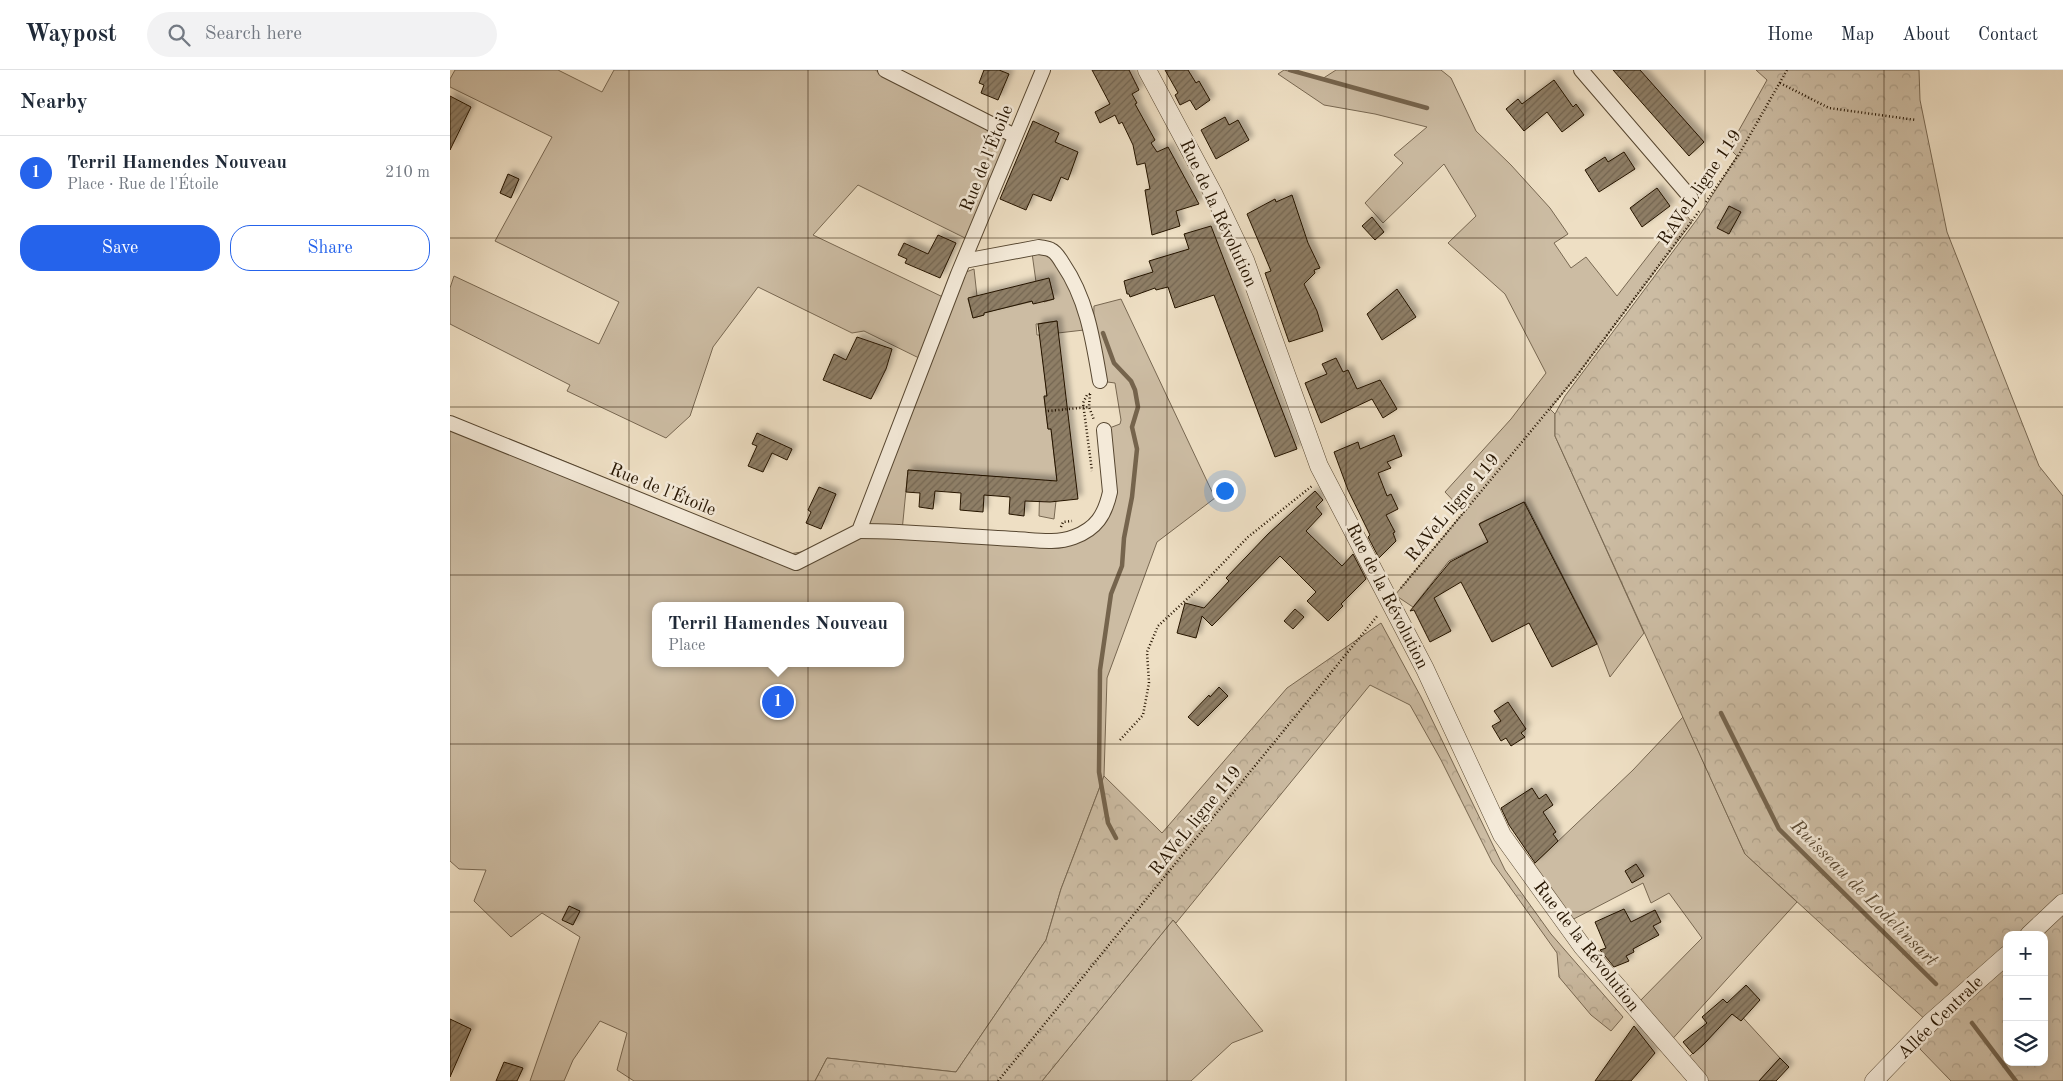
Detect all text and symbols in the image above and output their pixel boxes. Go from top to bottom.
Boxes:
search box [147,12,497,57]
icon: search [165,21,193,49]
text: Waypost [25,23,117,47]
text: Search here [205,25,302,44]
text: Home [1767,26,1813,44]
text: Map [1841,26,1874,44]
text: About [1902,26,1950,44]
text: Contact [1978,26,2038,44]
text: Nearby [20,92,88,113]
street label: Rue de l'Étoile [954,101,1017,214]
street label: RAVeL ligne 119 [1655,127,1745,249]
street label: Rue de la Révolution [1176,137,1260,290]
text: Terril Hamendes Nouveau [67,154,287,173]
text: 1 [31,165,41,181]
text: 210 m [385,165,430,181]
text: Place · Rue de l'Étoile [67,177,219,193]
button: Save [20,225,220,271]
button: Share [230,225,430,271]
street label: RAVeL ligne 119 [1402,450,1503,565]
street label: Rue de l'Étoile [607,457,720,520]
your location [1212,478,1238,504]
street label: Rue de la Révolution [1343,521,1432,672]
popup [652,602,904,667]
text: Terril Hamendes Nouveau [668,615,888,634]
text: Place [668,638,705,654]
pin: 1 [762,683,794,721]
street label: RAVeL ligne 119 [1146,762,1245,879]
water label: Ruisseau de Lodelinsart [1785,816,1941,971]
street label: Rue de la Révolution [1530,878,1643,1016]
map controls [2003,931,2048,1066]
button: + [2003,931,2048,976]
street label: Allée Centrale [1895,973,1987,1063]
button: − [2003,976,2048,1021]
button: layers [2003,1021,2048,1066]

